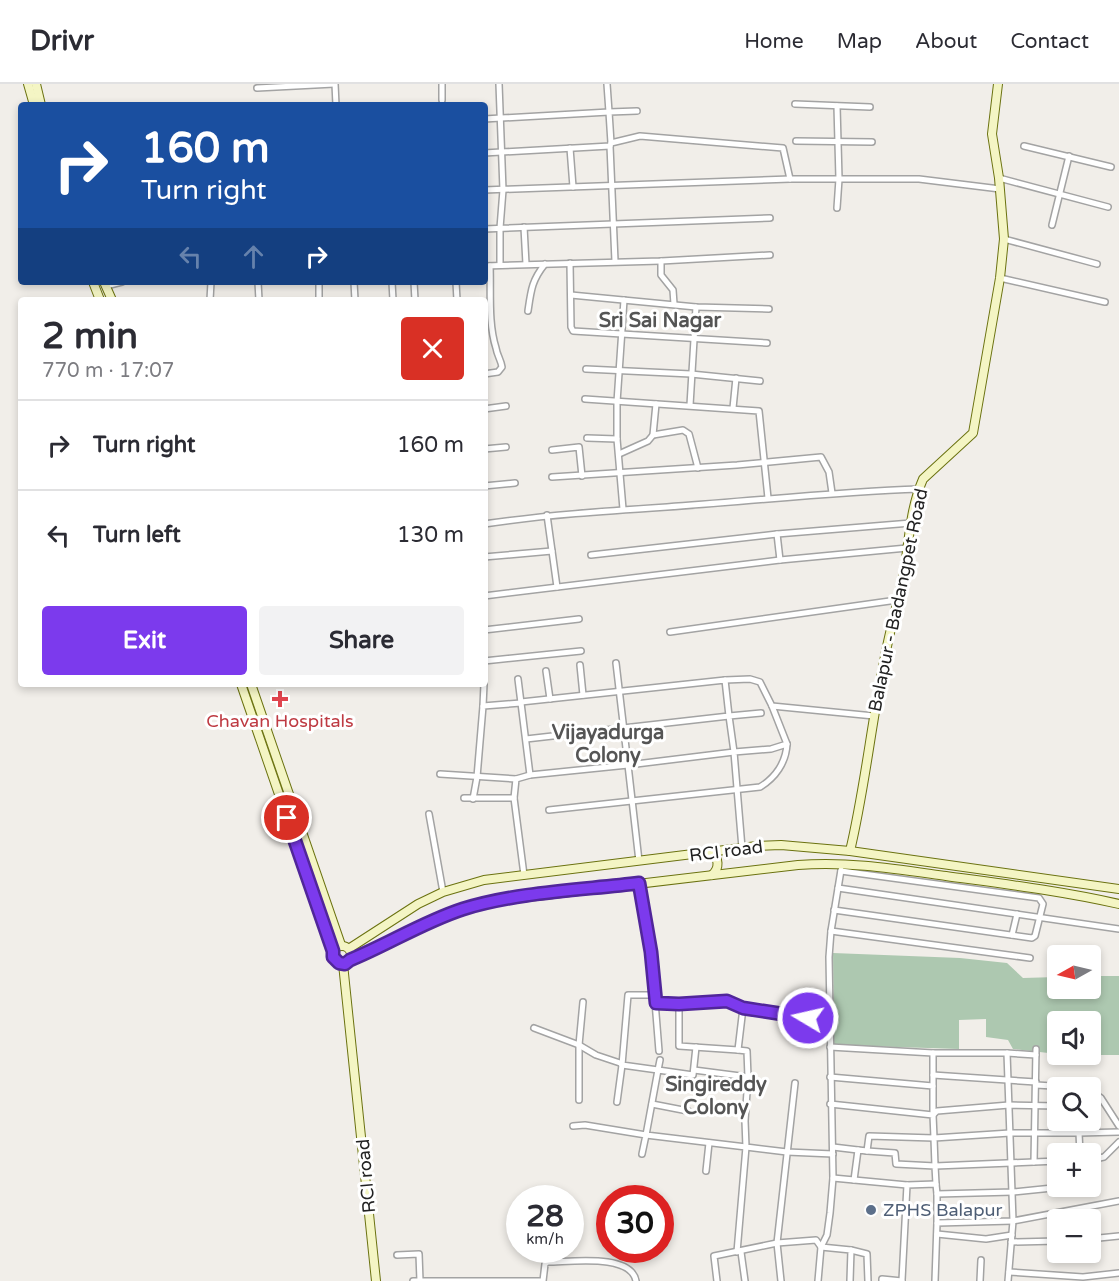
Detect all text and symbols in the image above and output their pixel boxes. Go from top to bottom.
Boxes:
text: Drivr [30,24,94,58]
text: Home [744,29,804,54]
text: Map [837,29,882,54]
text: About [915,29,977,54]
text: Contact [1010,29,1089,54]
text: 160 m [141,123,270,174]
icon: right [42,126,120,204]
text: Turn right [141,174,267,207]
icon: left [174,240,207,273]
icon: ahead [237,240,270,273]
icon: right [300,240,333,273]
district label: Sri Sai Nagar [599,309,722,333]
text: 2 min [42,315,138,358]
button: close [401,317,464,380]
text: 770 m · 17:07 [42,359,174,383]
icon: right [42,429,75,462]
text: Turn right [93,432,195,458]
text: 160 m [397,432,464,458]
street label: Balapur - Badangpet Road [864,486,932,714]
icon: left [42,519,75,552]
text: Turn left [93,522,181,548]
text: 130 m [397,522,464,548]
button: Exit [42,606,247,675]
button: Share [259,606,464,675]
marker: Chavan Hospitals [271,690,289,708]
place label: Chavan Hospitals [206,710,354,732]
district label: Vijayadurga Colony [552,721,664,768]
pin [261,792,312,843]
icon: arrive [270,801,303,834]
street label: RCI road [688,836,764,866]
north arrow [1047,945,1101,999]
map controls [1047,945,1101,1263]
position arrow [776,986,840,1050]
button: sound [1047,1011,1101,1065]
district label: Singireddy Colony [665,1073,767,1120]
button: search [1047,1077,1101,1131]
street label: RCI road [352,1138,380,1214]
button: + [1047,1143,1101,1197]
speed limit sign: 30 [596,1185,674,1263]
text: 28 [526,1198,564,1235]
place label: ZPHS Balapur [883,1199,1002,1221]
marker: ZPHS Balapur [864,1203,878,1217]
button: − [1047,1209,1101,1263]
text: km/h [526,1230,564,1248]

